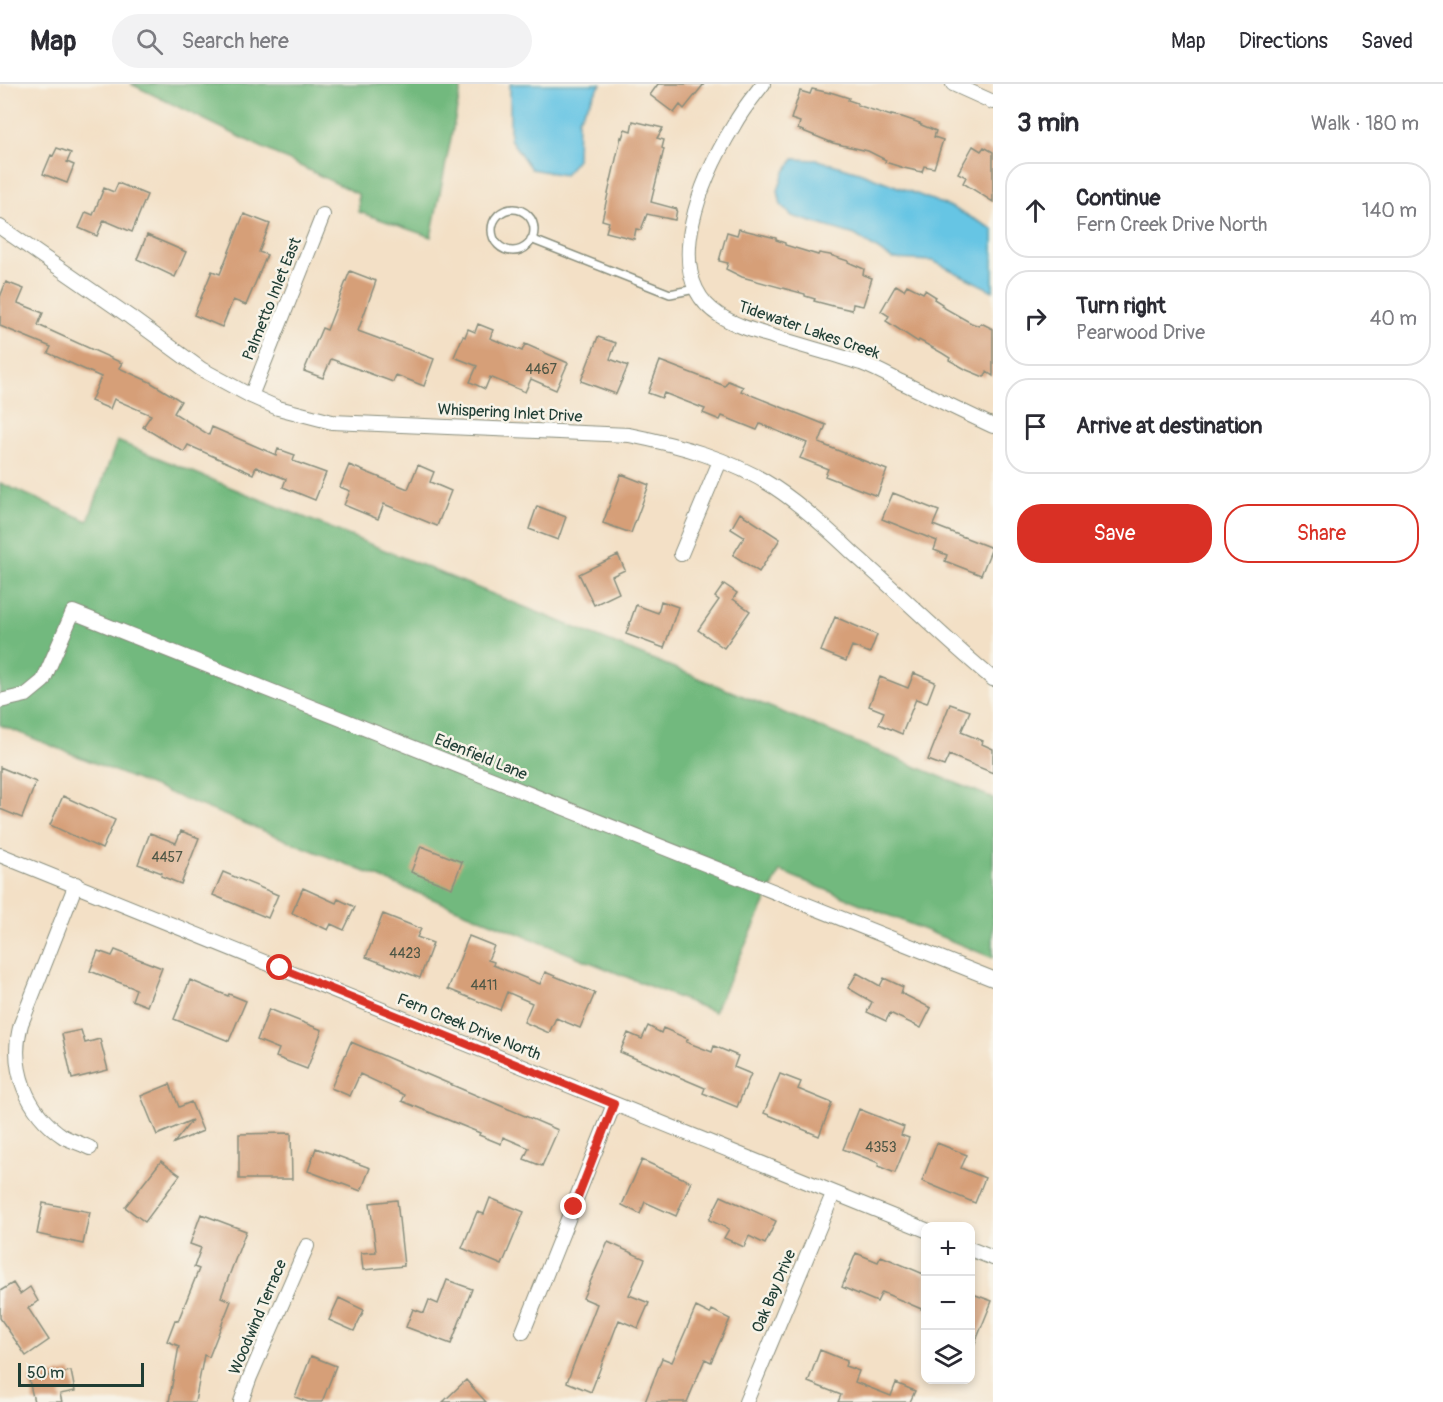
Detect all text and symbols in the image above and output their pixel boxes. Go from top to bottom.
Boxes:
search box [112,14,532,68]
text: Map [30,24,76,59]
icon: search [133,25,166,58]
text: Search here [181,27,289,55]
text: Map [1171,28,1206,55]
text: Directions [1239,28,1328,55]
text: Saved [1361,28,1413,55]
text: 3 min [1017,107,1079,139]
text: Walk · 180 m [1311,111,1419,136]
text: Continue [1076,184,1160,212]
icon: ahead [1019,194,1052,227]
text: 140 m [1362,198,1417,223]
text: Fern Creek Drive North [1076,212,1267,237]
street label: Palmetto Inlet East [238,234,306,363]
text: Turn right [1076,292,1166,320]
street label: Tidewater Lakes Creek [736,296,883,364]
icon: right [1019,302,1052,335]
text: 40 m [1370,306,1417,331]
text: Pearwood Drive [1076,320,1205,345]
house number: 4467 [525,361,557,378]
street label: Whispering Inlet Drive [437,399,583,427]
icon: arrive [1019,410,1052,443]
text: Arrive at destination [1076,412,1262,440]
button: Save [1017,504,1212,563]
button: Share [1224,504,1419,563]
street label: Edenfield Lane [432,729,530,785]
house number: 4457 [151,849,183,866]
house number: 4423 [389,945,421,962]
route start [266,954,292,980]
house number: 4411 [470,977,498,994]
street label: Fern Creek Drive North [394,989,544,1065]
house number: 4353 [865,1139,897,1156]
route end [560,1193,586,1219]
map controls [921,1222,975,1384]
button: + [921,1222,975,1276]
street label: Oak Bay Drive [747,1246,801,1336]
street label: Woodwind Terrace [225,1256,291,1378]
button: − [921,1276,975,1330]
button: layers [921,1330,975,1384]
scale bar [18,1360,144,1388]
text: 50 m [27,1363,64,1383]

